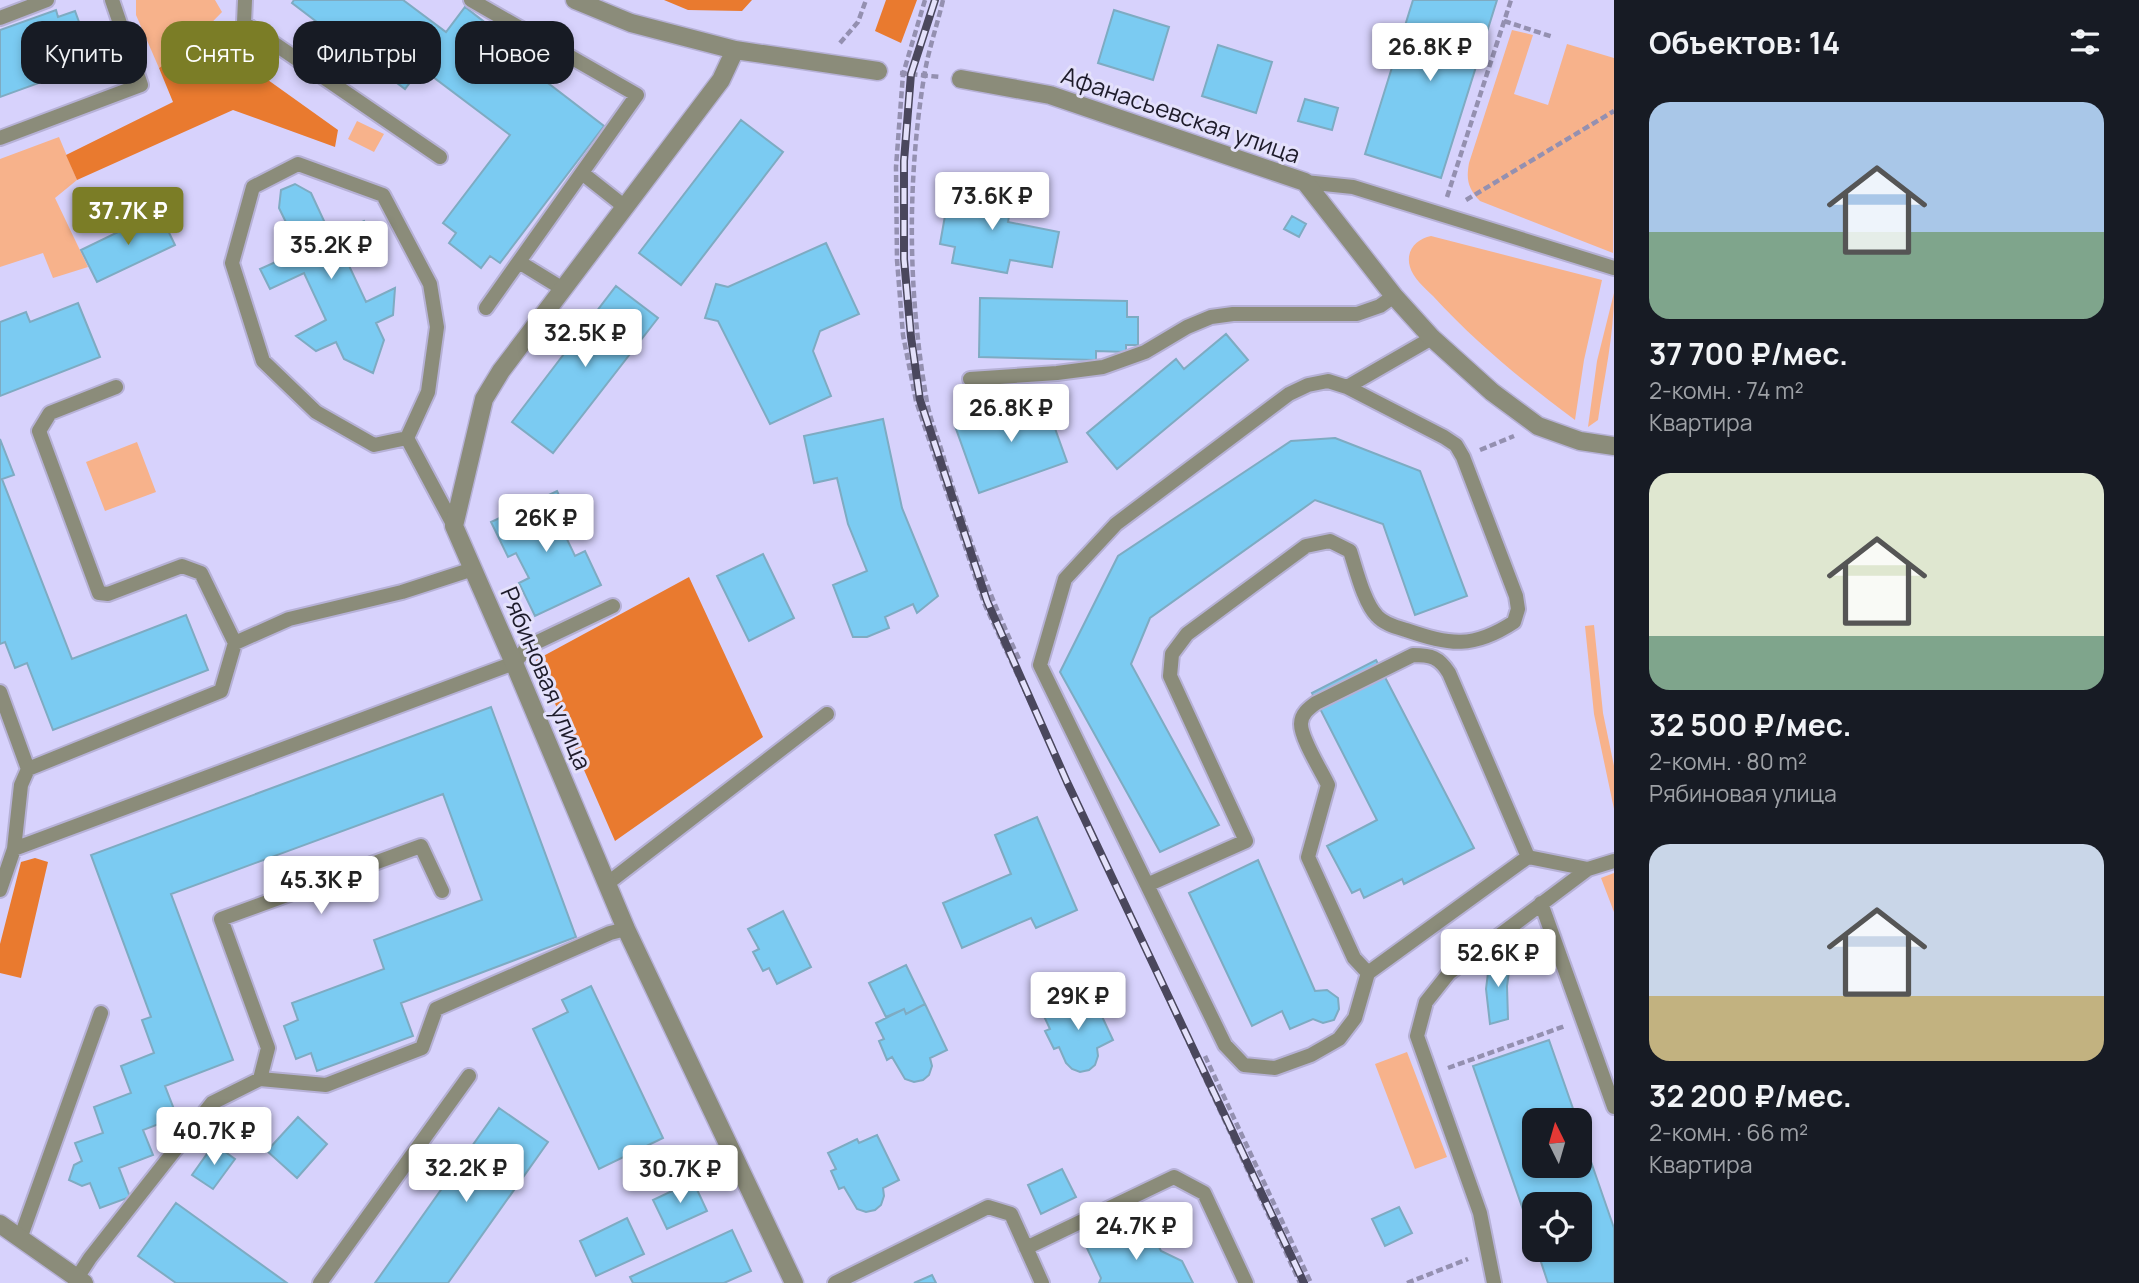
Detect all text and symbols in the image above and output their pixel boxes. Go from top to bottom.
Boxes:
chip: Купить [21,21,147,84]
chip: Снять [161,21,279,84]
chip: Фильтры [293,21,441,84]
chip: Новое [455,21,574,84]
text: Объектов: 14 [1649,22,1840,63]
icon: filters [2066,23,2104,61]
pin: 26.8K ₽ [1365,24,1495,83]
text: 26.8K ₽ [1388,30,1472,62]
street label: Афанасьевская улица [1057,58,1305,170]
icon: home [1814,147,1940,273]
pin: 73.6K ₽ [927,173,1057,232]
text: 73.6K ₽ [951,179,1033,211]
pin: 37.7K ₽ [63,188,193,247]
text: 37.7K ₽ [88,194,168,226]
pin: 35.2K ₽ [266,222,396,281]
text: 35.2K ₽ [290,228,372,260]
pin: 32.5K ₽ [520,310,650,369]
text: 32.5K ₽ [544,316,626,348]
text: 37 700 ₽/мес. [1649,333,1848,374]
text: 2-комн. · 74 m² [1649,374,1804,406]
pin: 26.8K ₽ [946,384,1076,444]
text: 26.8K ₽ [969,391,1053,423]
text: Квартира [1649,406,1753,438]
pin: 26K ₽ [497,494,595,554]
text: 26K ₽ [515,501,577,533]
icon: home [1814,518,1940,644]
street label: Рябиновая улица [494,581,600,775]
text: 32 500 ₽/мес. [1649,704,1852,745]
text: 2-комн. · 80 m² [1649,745,1807,777]
text: Рябиновая улица [1649,777,1837,809]
pin: 45.3K ₽ [256,856,386,916]
text: 45.3K ₽ [280,863,362,895]
icon: home [1814,889,1940,1015]
pin: 52.6K ₽ [1433,930,1563,989]
text: 52.6K ₽ [1457,936,1539,968]
pin: 29K ₽ [1029,972,1127,1032]
text: 29K ₽ [1047,979,1109,1011]
text: 32 200 ₽/мес. [1649,1075,1852,1116]
pin: 40.7K ₽ [149,1108,279,1167]
north arrow [1522,1108,1592,1178]
map controls [1522,1108,1592,1262]
text: 40.7K ₽ [172,1114,256,1146]
text: 2-комн. · 66 m² [1649,1116,1808,1148]
pin: 32.2K ₽ [401,1144,531,1204]
pin: 30.7K ₽ [615,1146,745,1205]
text: Квартира [1649,1148,1753,1180]
text: 32.2K ₽ [425,1151,507,1183]
text: 30.7K ₽ [639,1152,721,1184]
button: locate [1522,1192,1592,1262]
pin: 24.7K ₽ [1071,1202,1201,1262]
text: 24.7K ₽ [1096,1209,1176,1241]

